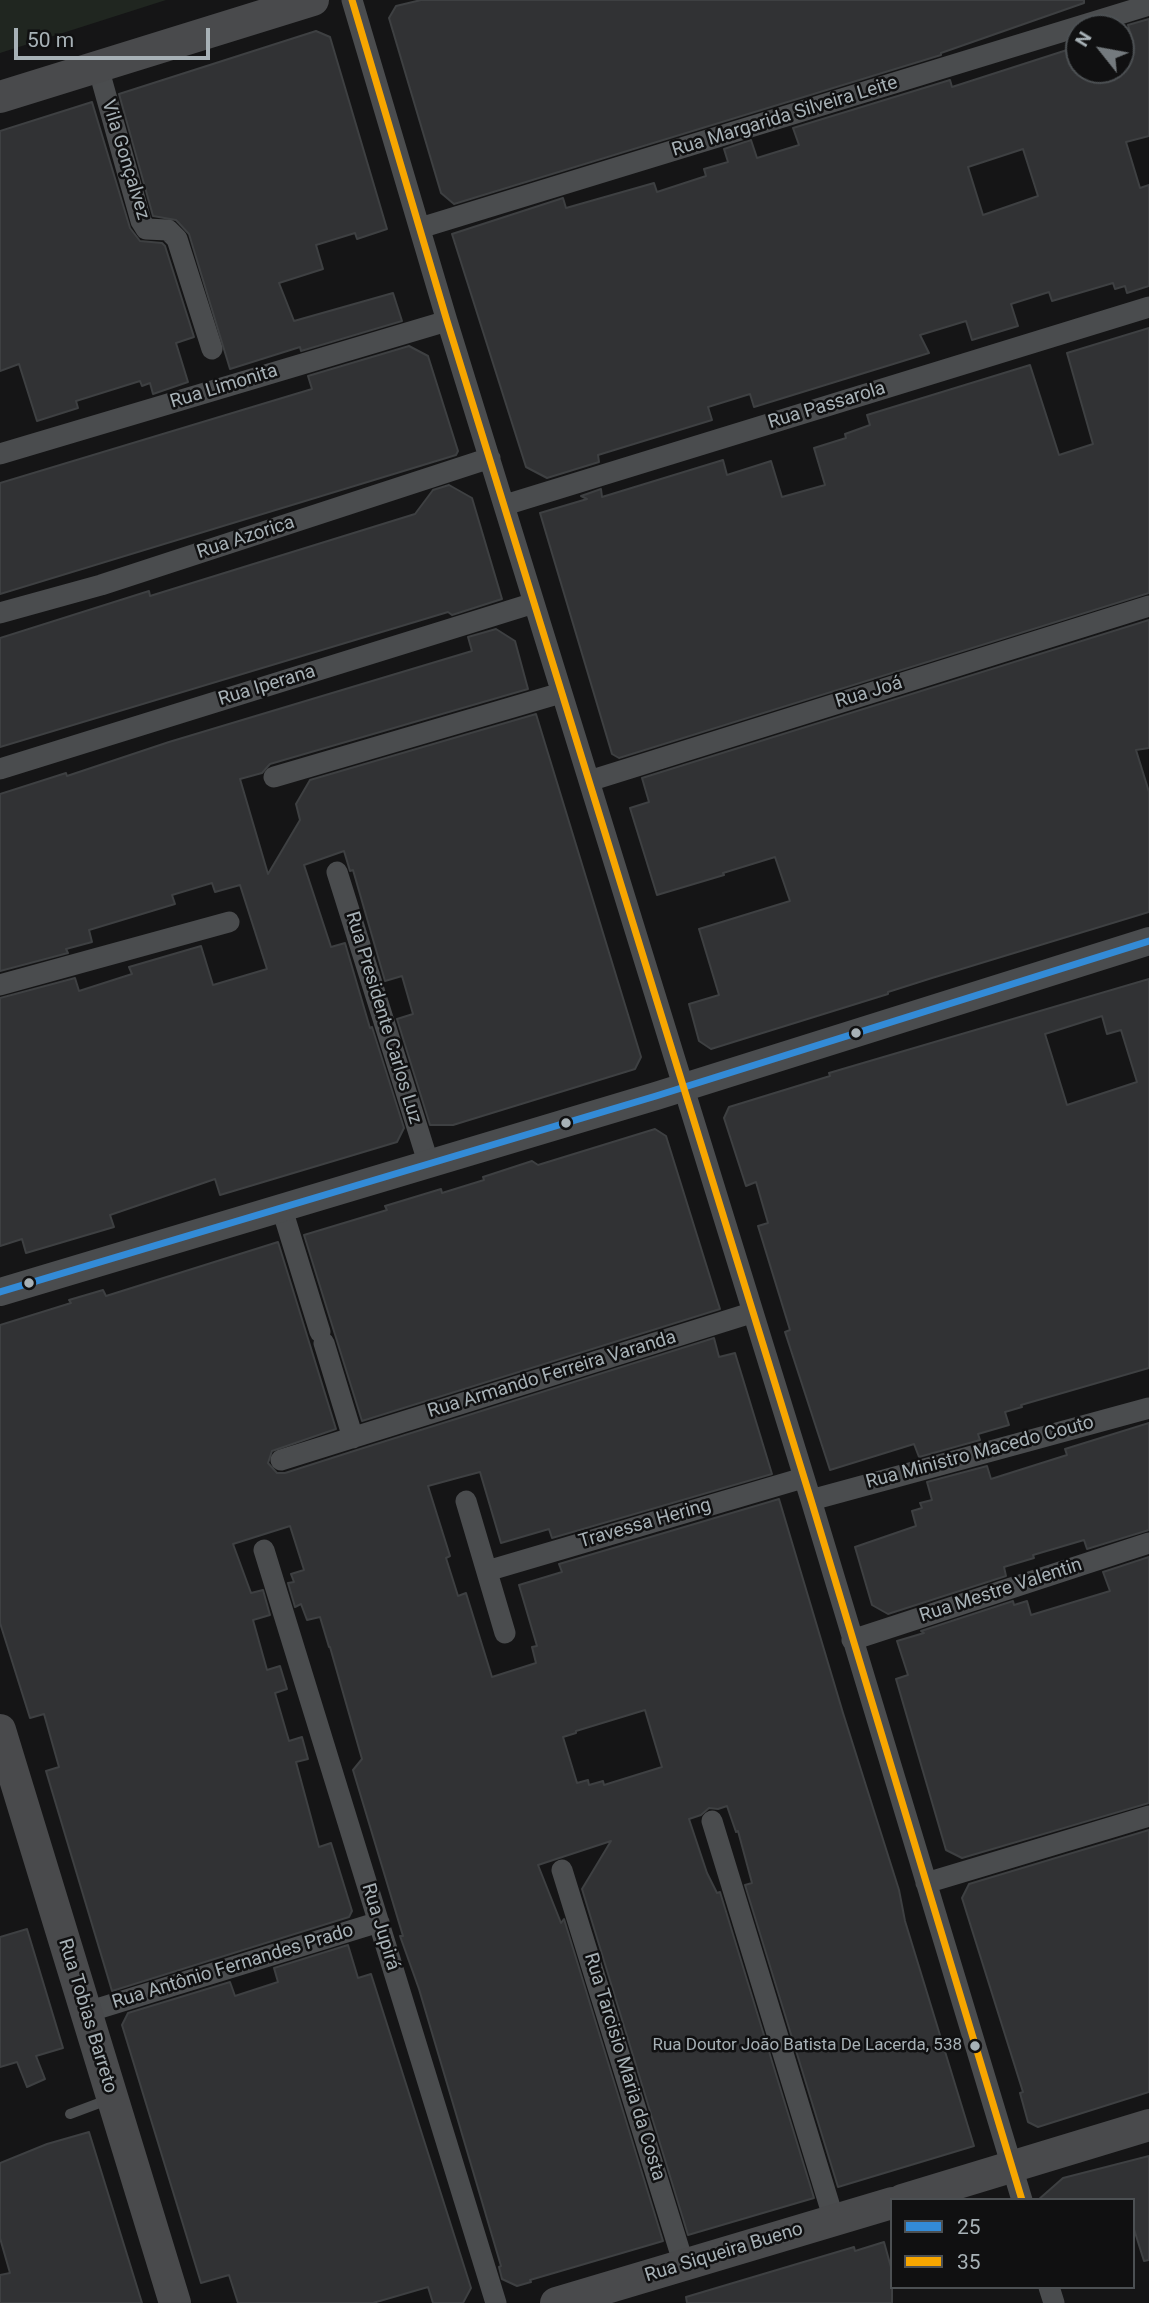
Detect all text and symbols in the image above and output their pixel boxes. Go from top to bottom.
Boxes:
scale bar [18,14,214,58]
north arrow [1065,14,1135,84]
text: N [1070,27,1097,51]
text: 50 m [27,28,74,52]
street label: Rua Margarida Silveira Leite [669,72,901,162]
street label: Vila Gonçalvez [96,97,154,223]
street label: Rua Limonita [167,360,281,414]
street label: Rua Passarola [766,377,888,435]
street label: Rua Azorica [194,512,298,564]
street label: Rua Iperana [216,660,318,712]
street label: Rua Joá [833,672,905,714]
street label: Rua Presidente Carlos Luz [340,909,426,1127]
unlabelled marker [849,1026,863,1040]
unlabelled marker [559,1116,573,1130]
unlabelled marker [22,1276,36,1290]
street label: Rua Armando Ferreira Varanda [425,1326,679,1424]
street label: Rua Ministro Macedo Couto [863,1412,1097,1494]
street label: Travessa Hering [576,1494,714,1554]
street label: Rua Mestre Valentin [917,1554,1085,1628]
street label: Rua Jupirá [356,1881,404,1973]
street label: Rua Antônio Fernandes Prado [110,1919,356,2015]
street label: Rua Tobias Barreto [53,1936,121,2096]
street label: Rua Tarcisio Maria da Costa [578,1950,670,2184]
place label: Rua Doutor João Batista De Lacerda, 538 [652,2036,962,2056]
marker: Rua Doutor João Batista De Lacerda, 538 [968,2039,982,2053]
legend [890,2198,1135,2289]
text: 25 [957,2215,981,2239]
street label: Rua Siqueira Bueno [642,2218,806,2288]
text: 35 [957,2250,981,2274]

